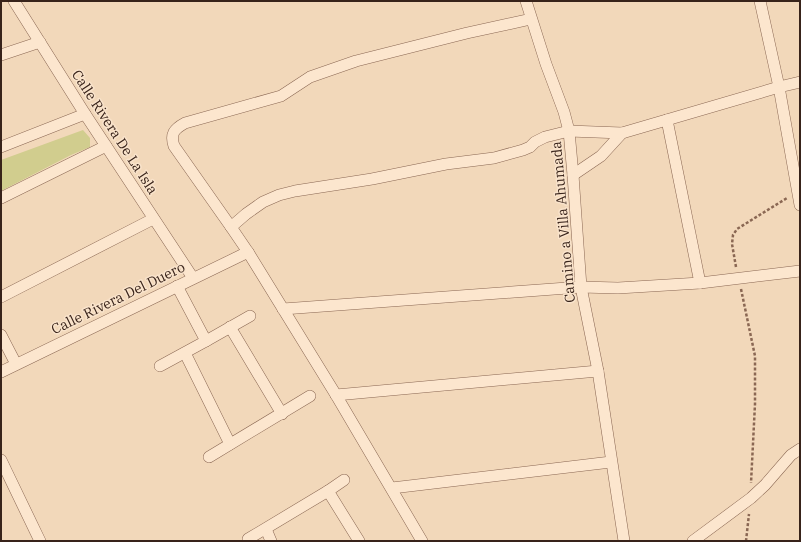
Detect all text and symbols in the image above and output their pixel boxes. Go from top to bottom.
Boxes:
street label: Calle Rivera De La Isla [68,66,162,198]
street label: Camino a Villa Ahumada [547,140,579,304]
street label: Calle Rivera Del Duero [48,258,188,338]

